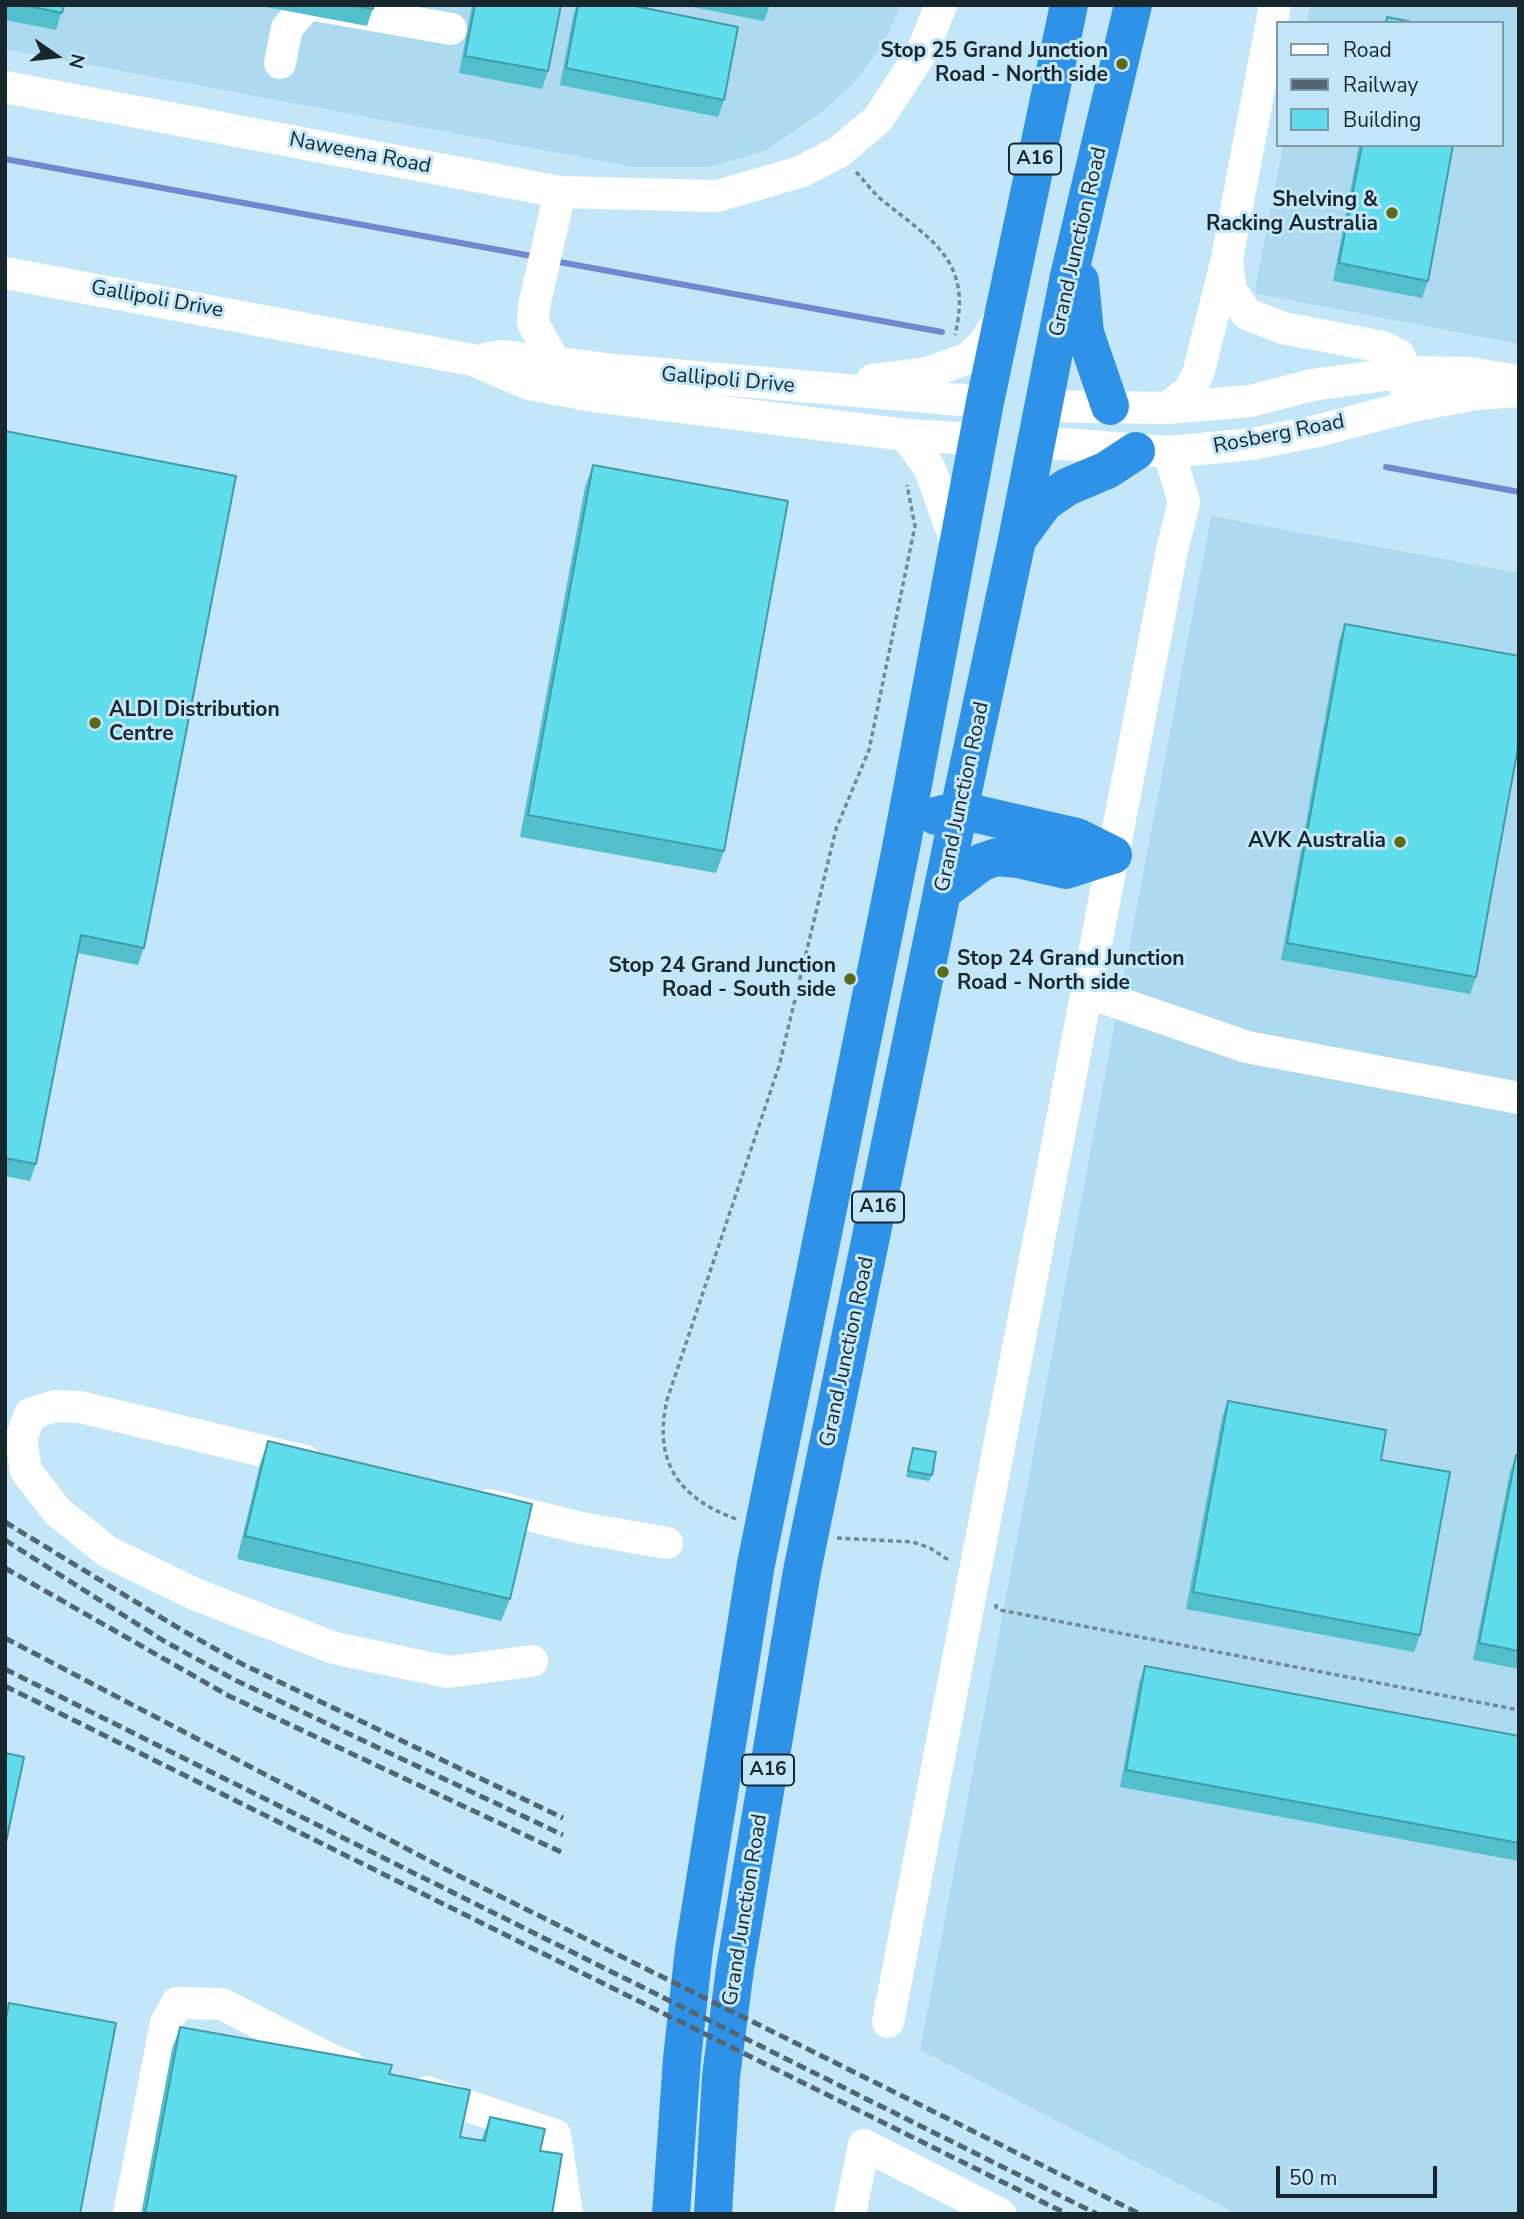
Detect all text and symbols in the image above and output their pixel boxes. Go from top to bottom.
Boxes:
north arrow [21,21,91,91]
legend [1276,21,1503,147]
text: Road [1343,36,1392,64]
place label: Stop 25 Grand Junction Road - North side [880,39,1108,89]
text: N [62,51,91,71]
marker: Stop 25 Grand Junction Road - North side [1114,56,1130,72]
text: Railway [1343,71,1418,99]
text: Building [1343,106,1421,134]
street label: Naweena Road [287,128,433,180]
road number: A16 [1009,144,1061,174]
street label: Grand Junction Road [1045,145,1113,339]
place label: Shelving & Racking Australia [1206,188,1378,238]
marker: Shelving & Racking Australia [1384,205,1400,221]
street label: Gallipoli Drive [89,276,225,324]
street label: Gallipoli Drive [660,363,796,399]
street label: Rosberg Road [1211,410,1347,460]
place label: ALDI Distribution Centre [109,698,280,748]
street label: Grand Junction Road [931,700,995,894]
marker: ALDI Distribution Centre [87,715,103,731]
place label: AVK Australia [1248,829,1386,855]
marker: AVK Australia [1392,834,1408,850]
place label: Stop 24 Grand Junction Road - North side [957,947,1185,997]
place label: Stop 24 Grand Junction Road - South side [608,954,836,1004]
marker: Stop 24 Grand Junction Road - North side [935,964,951,980]
marker: Stop 24 Grand Junction Road - South side [842,971,858,987]
road number: A16 [852,1191,904,1222]
street label: Grand Junction Road [816,1255,880,1449]
road number: A16 [742,1754,794,1786]
street label: Grand Junction Road [718,1812,774,2008]
scale bar [1279,2152,1440,2196]
text: 50 m [1289,2164,1338,2192]

